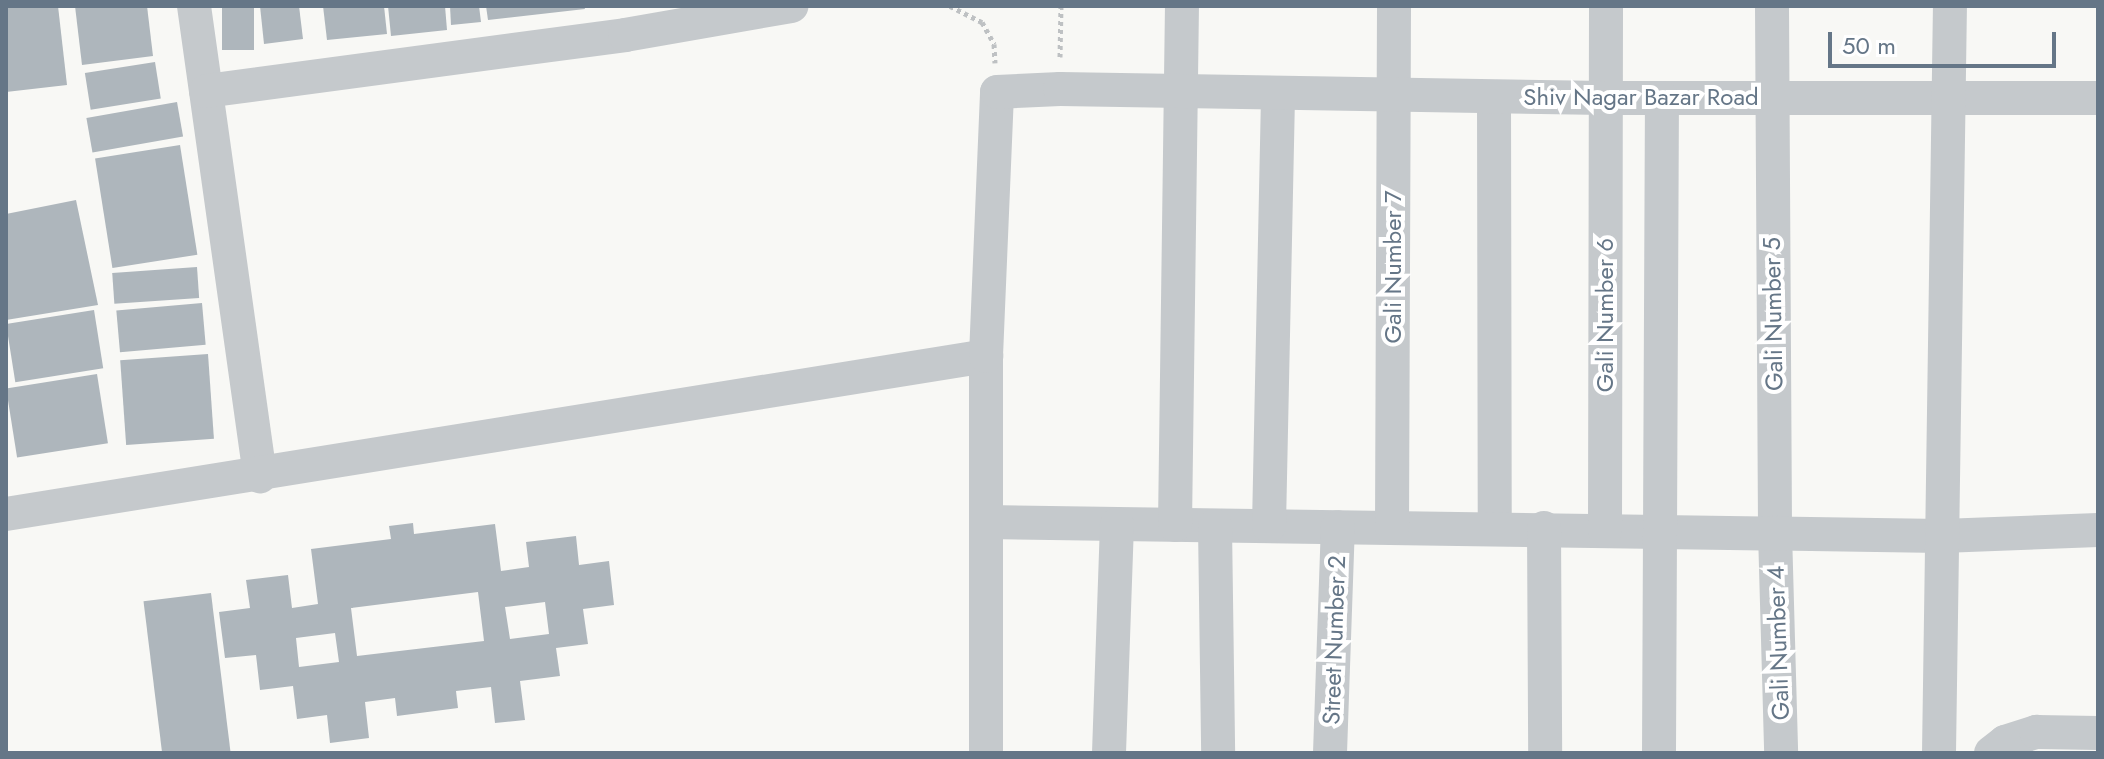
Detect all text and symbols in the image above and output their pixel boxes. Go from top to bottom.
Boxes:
scale bar [1832,16,2060,66]
text: 50 m [1842,28,1896,63]
street label: Shiv Nagar Bazar Road [1523,83,1759,111]
street label: Gali Number 7 [1379,190,1407,344]
street label: Gali Number 5 [1757,237,1789,391]
street label: Gali Number 6 [1591,238,1619,392]
street label: Street Number 2 [1317,555,1351,725]
street label: Gali Number 4 [1761,565,1795,721]

